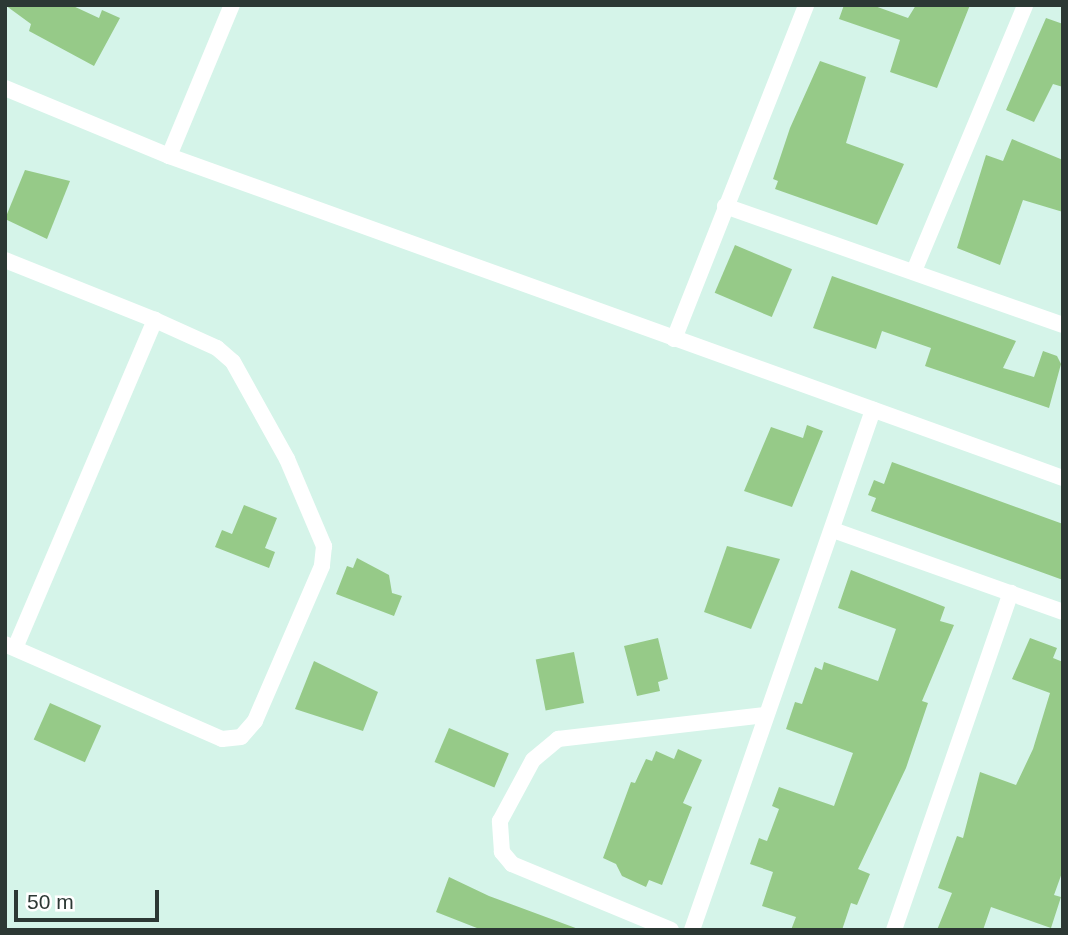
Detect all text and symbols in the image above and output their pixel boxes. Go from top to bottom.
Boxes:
scale bar [18,876,163,920]
text: 50 m [27,890,74,913]

